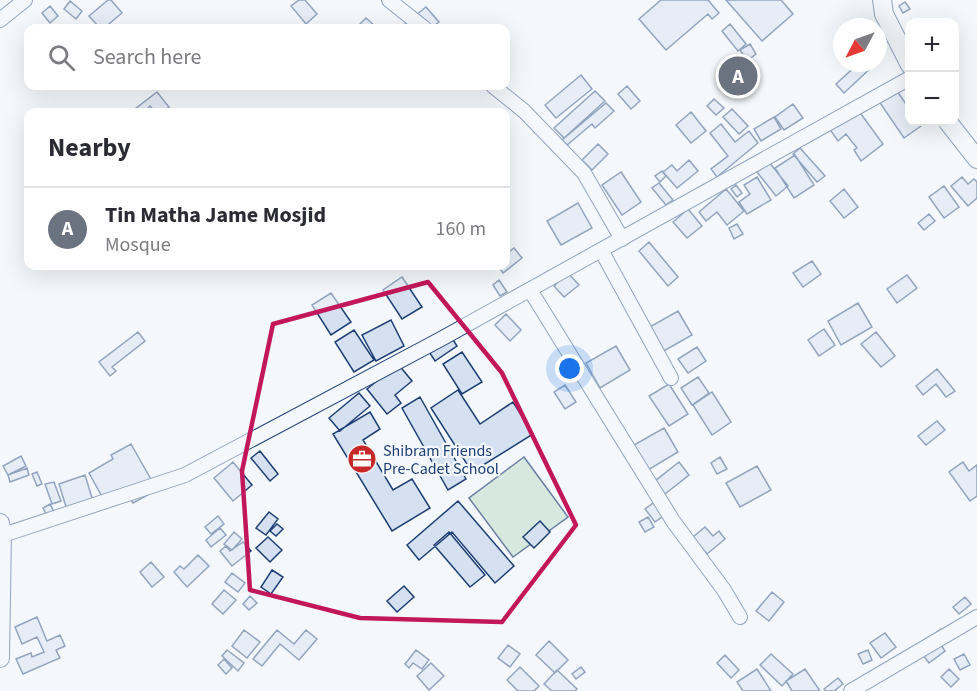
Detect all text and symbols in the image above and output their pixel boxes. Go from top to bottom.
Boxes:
north arrow [833,18,887,72]
map controls [905,18,959,126]
button: + [905,18,959,72]
search box [24,24,510,90]
icon: search [45,41,78,74]
text: Search here [93,41,201,73]
pin: A [718,54,758,98]
button: − [905,72,959,126]
text: Nearby [48,129,131,166]
text: Tin Matha Jame Mosjid [105,199,326,231]
text: A [62,215,73,243]
text: 160 m [436,215,486,243]
text: Mosque [105,231,171,259]
your location [555,354,584,383]
place label: Shibram Friends Pre-Cadet School [383,440,499,480]
office icon: Shibram Friends Pre-Cadet School [346,443,378,475]

